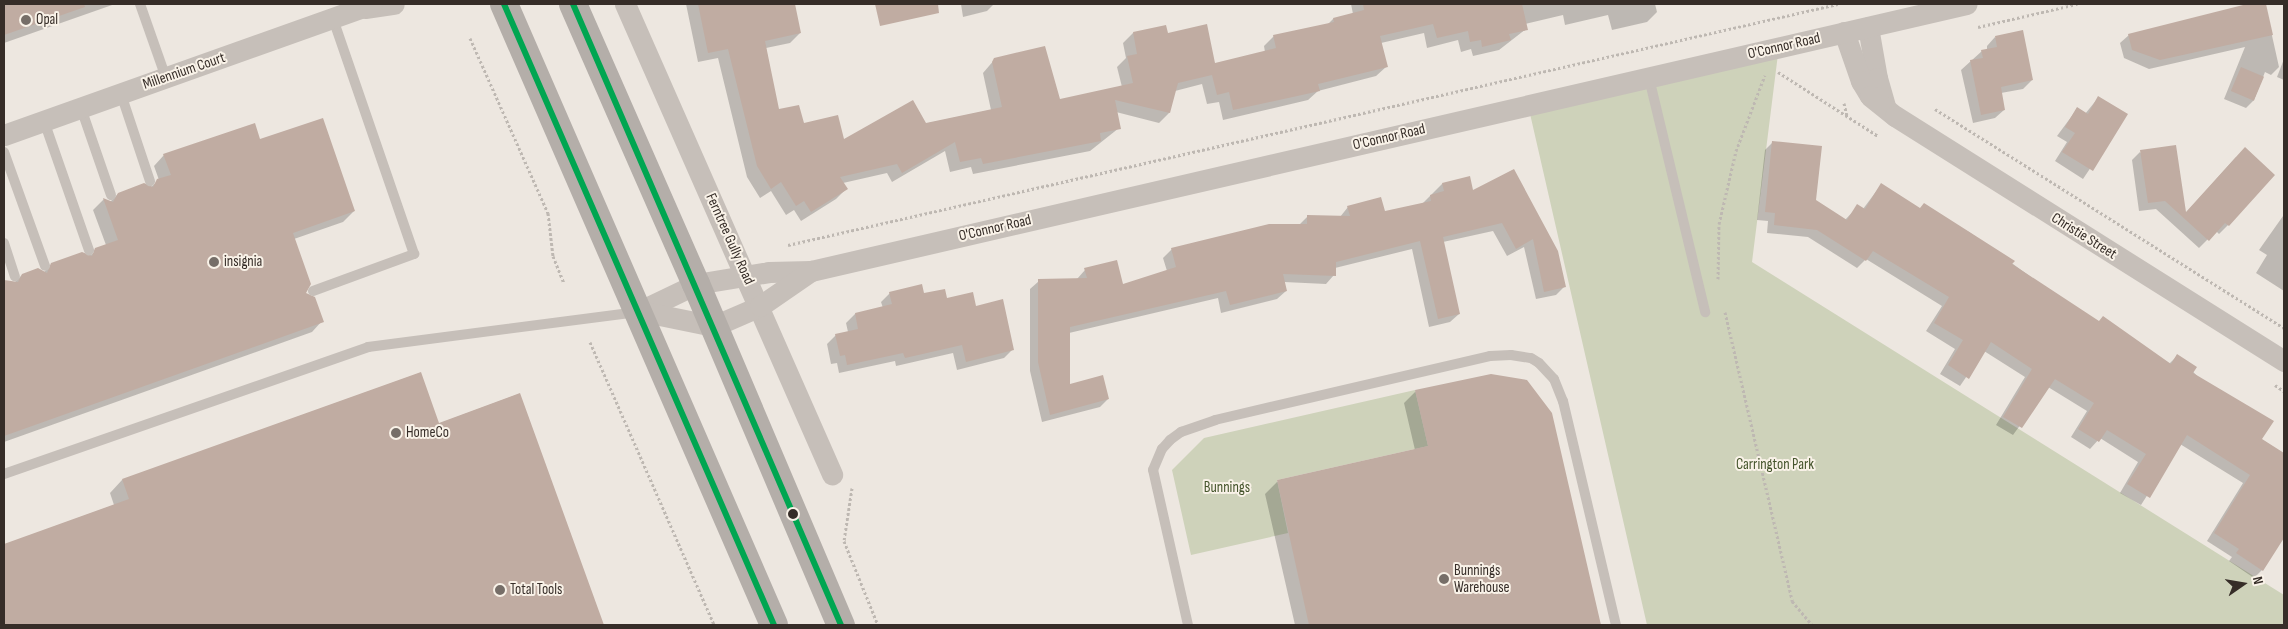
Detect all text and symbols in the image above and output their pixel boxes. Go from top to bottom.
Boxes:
place label: Opal [36,11,58,29]
marker: Opal [20,14,32,26]
street label: O'Connor Road [1746,29,1822,63]
street label: Millennium Court [140,49,228,93]
street label: O'Connor Road [1351,120,1427,154]
street label: Ferntree Gully Road [702,191,758,287]
street label: Christie Street [2048,209,2120,263]
street label: O'Connor Road [957,211,1033,245]
place label: insignia [224,253,262,271]
marker: insignia [208,256,220,268]
place label: HomeCo [406,424,449,442]
marker: HomeCo [390,427,402,439]
park label: Carrington Park [1736,456,1814,474]
park label: Bunnings [1204,479,1250,497]
unlabelled marker [788,509,798,519]
north arrow [2218,559,2268,609]
place label: Bunnings Warehouse [1454,561,1510,596]
marker: Bunnings Warehouse [1438,573,1450,585]
text: N [2249,575,2267,586]
place label: Total Tools [510,581,562,599]
marker: Total Tools [494,584,506,596]

